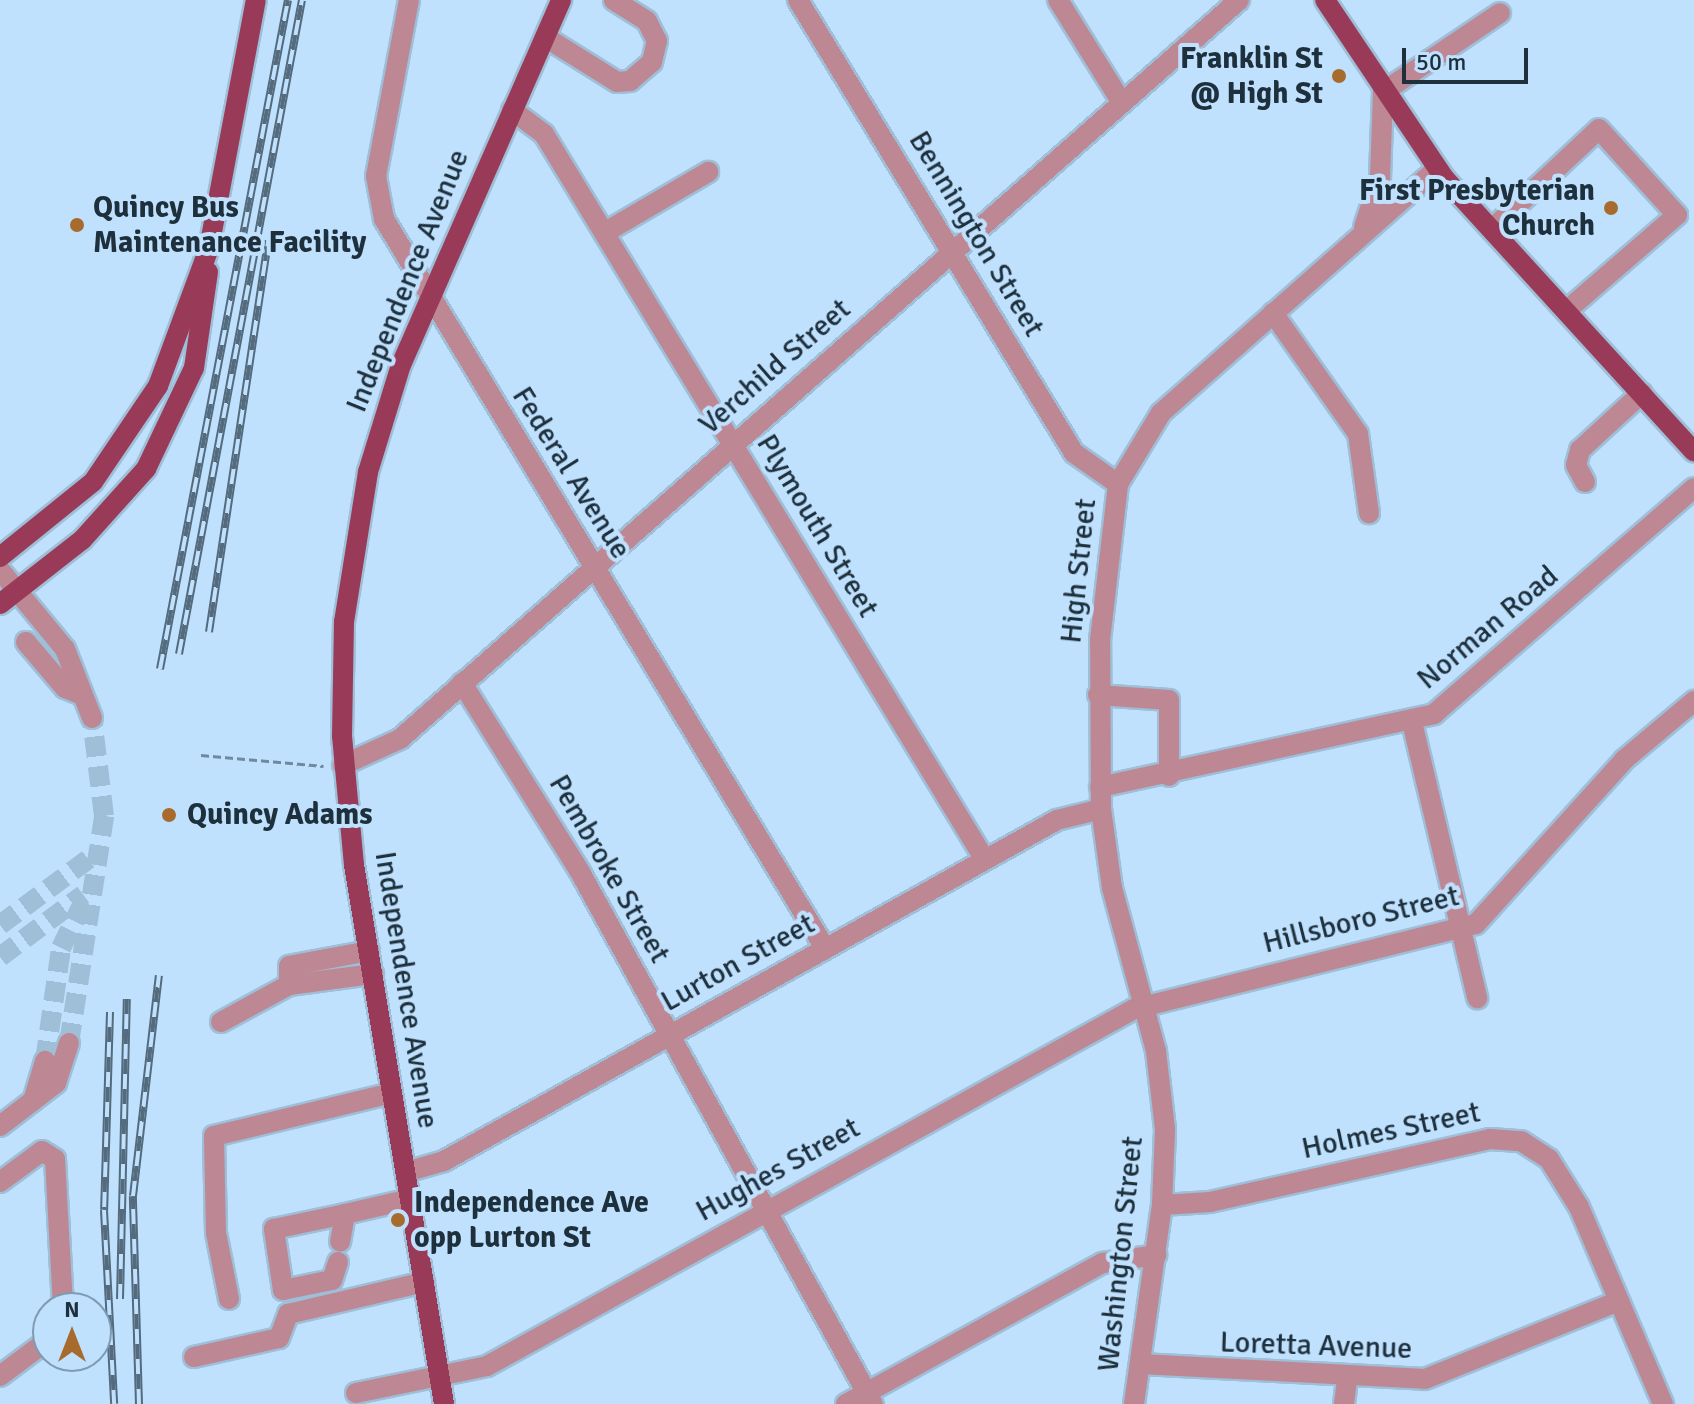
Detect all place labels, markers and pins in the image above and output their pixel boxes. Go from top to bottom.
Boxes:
place label: Franklin St @ High St [1180,41,1323,112]
marker: Franklin St @ High St [1330,67,1348,85]
place label: First Presbyterian Church [1359,173,1595,244]
place label: Quincy Bus Maintenance Facility [93,190,366,260]
marker: First Presbyterian Church [1602,199,1620,217]
marker: Quincy Bus Maintenance Facility [68,216,86,234]
place label: Quincy Adams [187,797,373,833]
marker: Quincy Adams [158,804,180,826]
place label: Independence Ave opp Lurton St [414,1185,649,1256]
marker: Independence Ave opp Lurton St [389,1211,407,1229]

